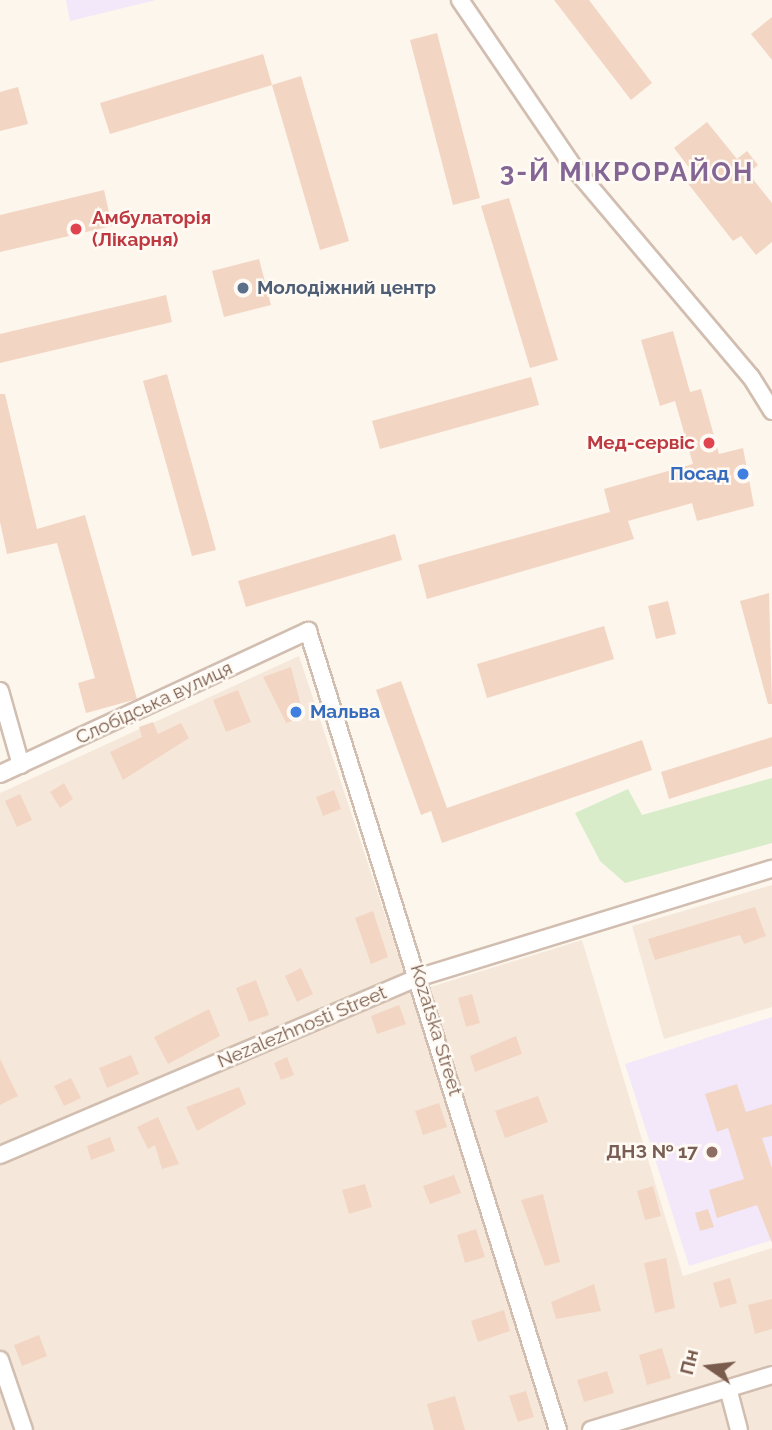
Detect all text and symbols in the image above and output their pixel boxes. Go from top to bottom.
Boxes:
district label: 3-Й МІКРОРАЙОН [501,157,753,189]
place label: Амбулаторія (Лікарня) [92,207,211,251]
marker: Амбулаторія (Лікарня) [66,219,86,239]
place label: Молодіжний центр [257,277,436,299]
marker: Молодіжний центр [235,280,251,296]
place label: Мед-сервіс [587,432,695,454]
marker: Мед-сервіс [701,435,717,451]
place label: Посад [670,463,729,485]
marker: Посад [735,466,751,482]
street label: Слобідська вулиця [72,657,236,749]
place label: Мальва [310,701,380,723]
marker: Мальва [288,704,304,720]
street label: Kozatska Street [405,962,467,1098]
street label: Nezalezhnosti Street [214,981,390,1073]
place label: ДНЗ № 17 [606,1141,698,1163]
marker: ДНЗ № 17 [704,1144,720,1160]
north arrow [674,1332,744,1402]
text: Пн [675,1347,702,1377]

